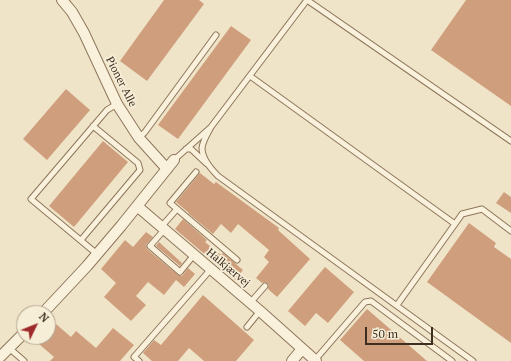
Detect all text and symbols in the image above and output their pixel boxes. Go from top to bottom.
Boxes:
street label: Pioner Alle [103,55,139,109]
street label: Halkjærvej [204,246,252,290]
north arrow [16,305,56,345]
text: N [36,310,52,325]
scale bar [367,319,435,345]
text: 50 m [372,326,398,341]

